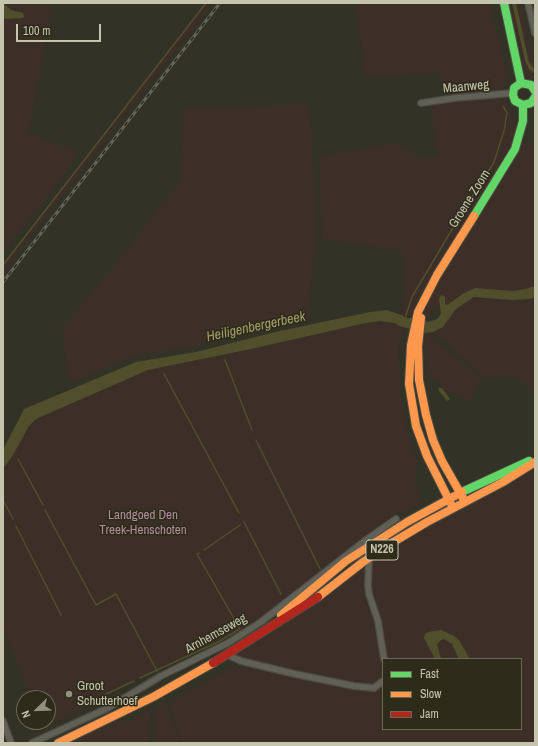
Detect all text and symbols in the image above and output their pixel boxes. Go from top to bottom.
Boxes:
scale bar [18,16,103,42]
text: 100 m [23,23,50,39]
street label: Maanweg [442,77,490,97]
street label: Groene Zoom [446,167,494,231]
water label: Heiligenbergerbeek [205,308,307,346]
park label: Landgoed Den Treek-Henschoten [99,508,187,539]
road number: N226 [366,540,398,560]
street label: Arnhemseweg [182,611,250,657]
legend [382,658,522,730]
text: Fast [420,666,439,682]
place label: Groot Schutterhoef [77,679,137,710]
text: Slow [420,686,441,702]
marker: Groot Schutterhoef [64,689,74,699]
north arrow [16,690,56,730]
text: Jam [420,706,439,722]
text: N [18,709,34,720]

